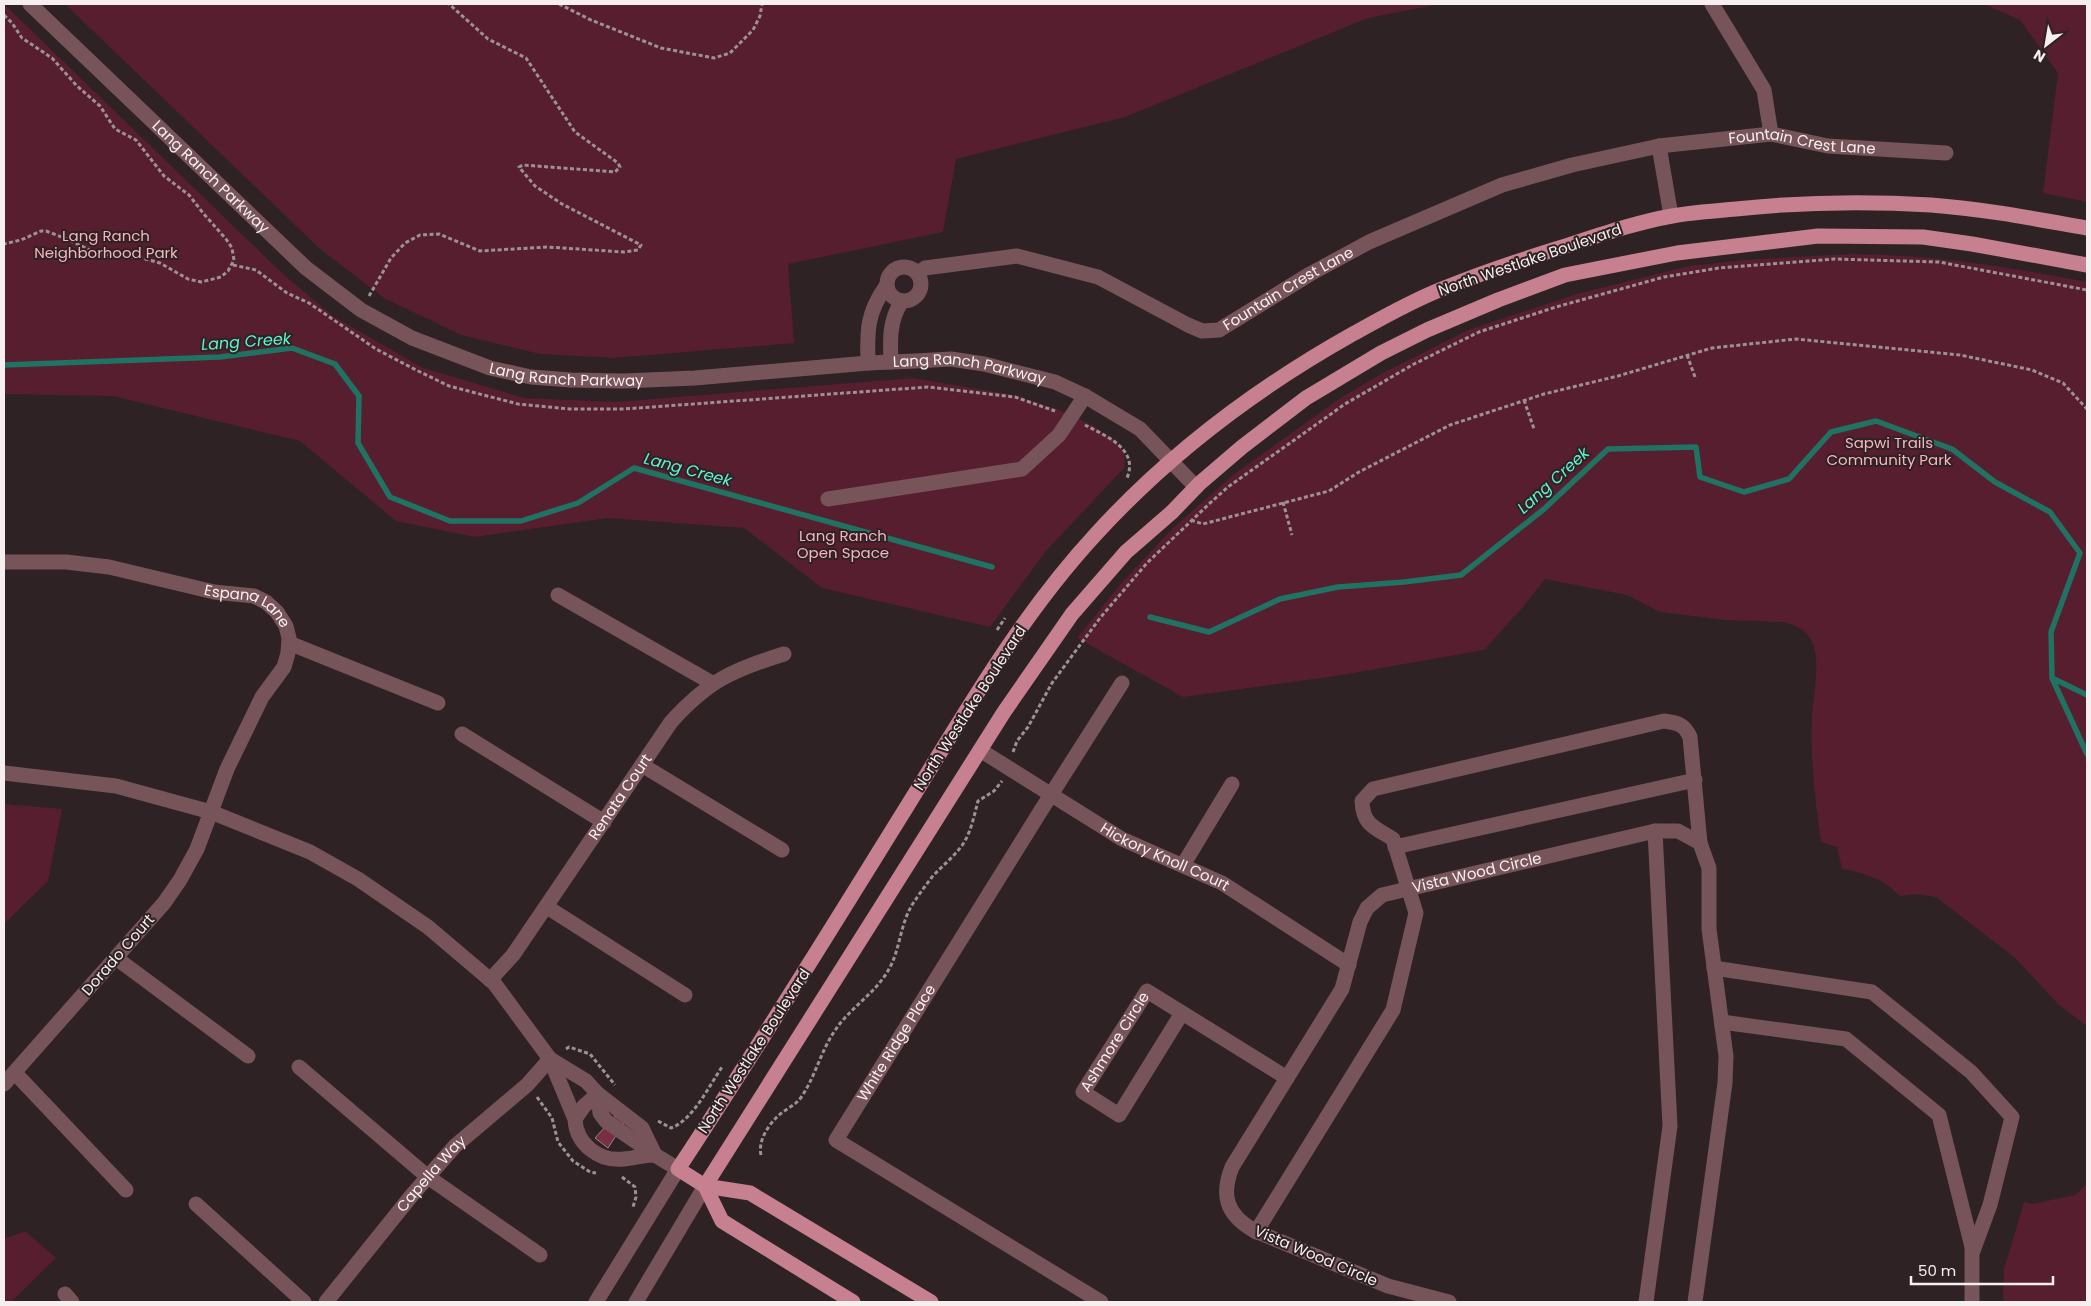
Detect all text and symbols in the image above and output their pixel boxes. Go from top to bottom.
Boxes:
north arrow [2021,20,2071,70]
text: N [2030,45,2049,67]
street label: Lang Ranch Parkway [148,115,275,238]
street label: Fountain Crest Lane [1727,123,1876,159]
street label: North Westlake Boulevard [1435,218,1624,301]
park label: Lang Ranch Neighborhood Park [34,225,178,263]
street label: Fountain Crest Lane [1219,241,1357,335]
water label: Lang Creek [200,327,292,356]
street label: Lang Ranch Parkway [892,348,1049,389]
street label: Lang Ranch Parkway [487,357,645,391]
park label: Sapwi Trails Community Park [1826,432,1952,470]
water label: Lang Creek [1512,441,1595,519]
water label: Lang Creek [641,447,735,492]
park label: Lang Ranch Open Space [797,525,889,563]
street label: Espana Lane [202,579,295,632]
street label: North Westlake Boulevard [908,621,1031,794]
street label: Renata Court [583,749,656,844]
street label: Hickory Knoll Court [1097,817,1234,895]
street label: Vista Wood Circle [1410,847,1544,898]
street label: Dorado Court [76,909,159,1000]
street label: North Westlake Boulevard [692,964,815,1137]
street label: White Ridge Place [852,980,940,1105]
street label: Ashmore Circle [1075,988,1154,1096]
street label: Capella Way [391,1130,471,1216]
street label: Vista Wood Circle [1251,1220,1381,1291]
scale bar [1911,1254,2054,1286]
text: 50 m [1918,1260,1956,1281]

